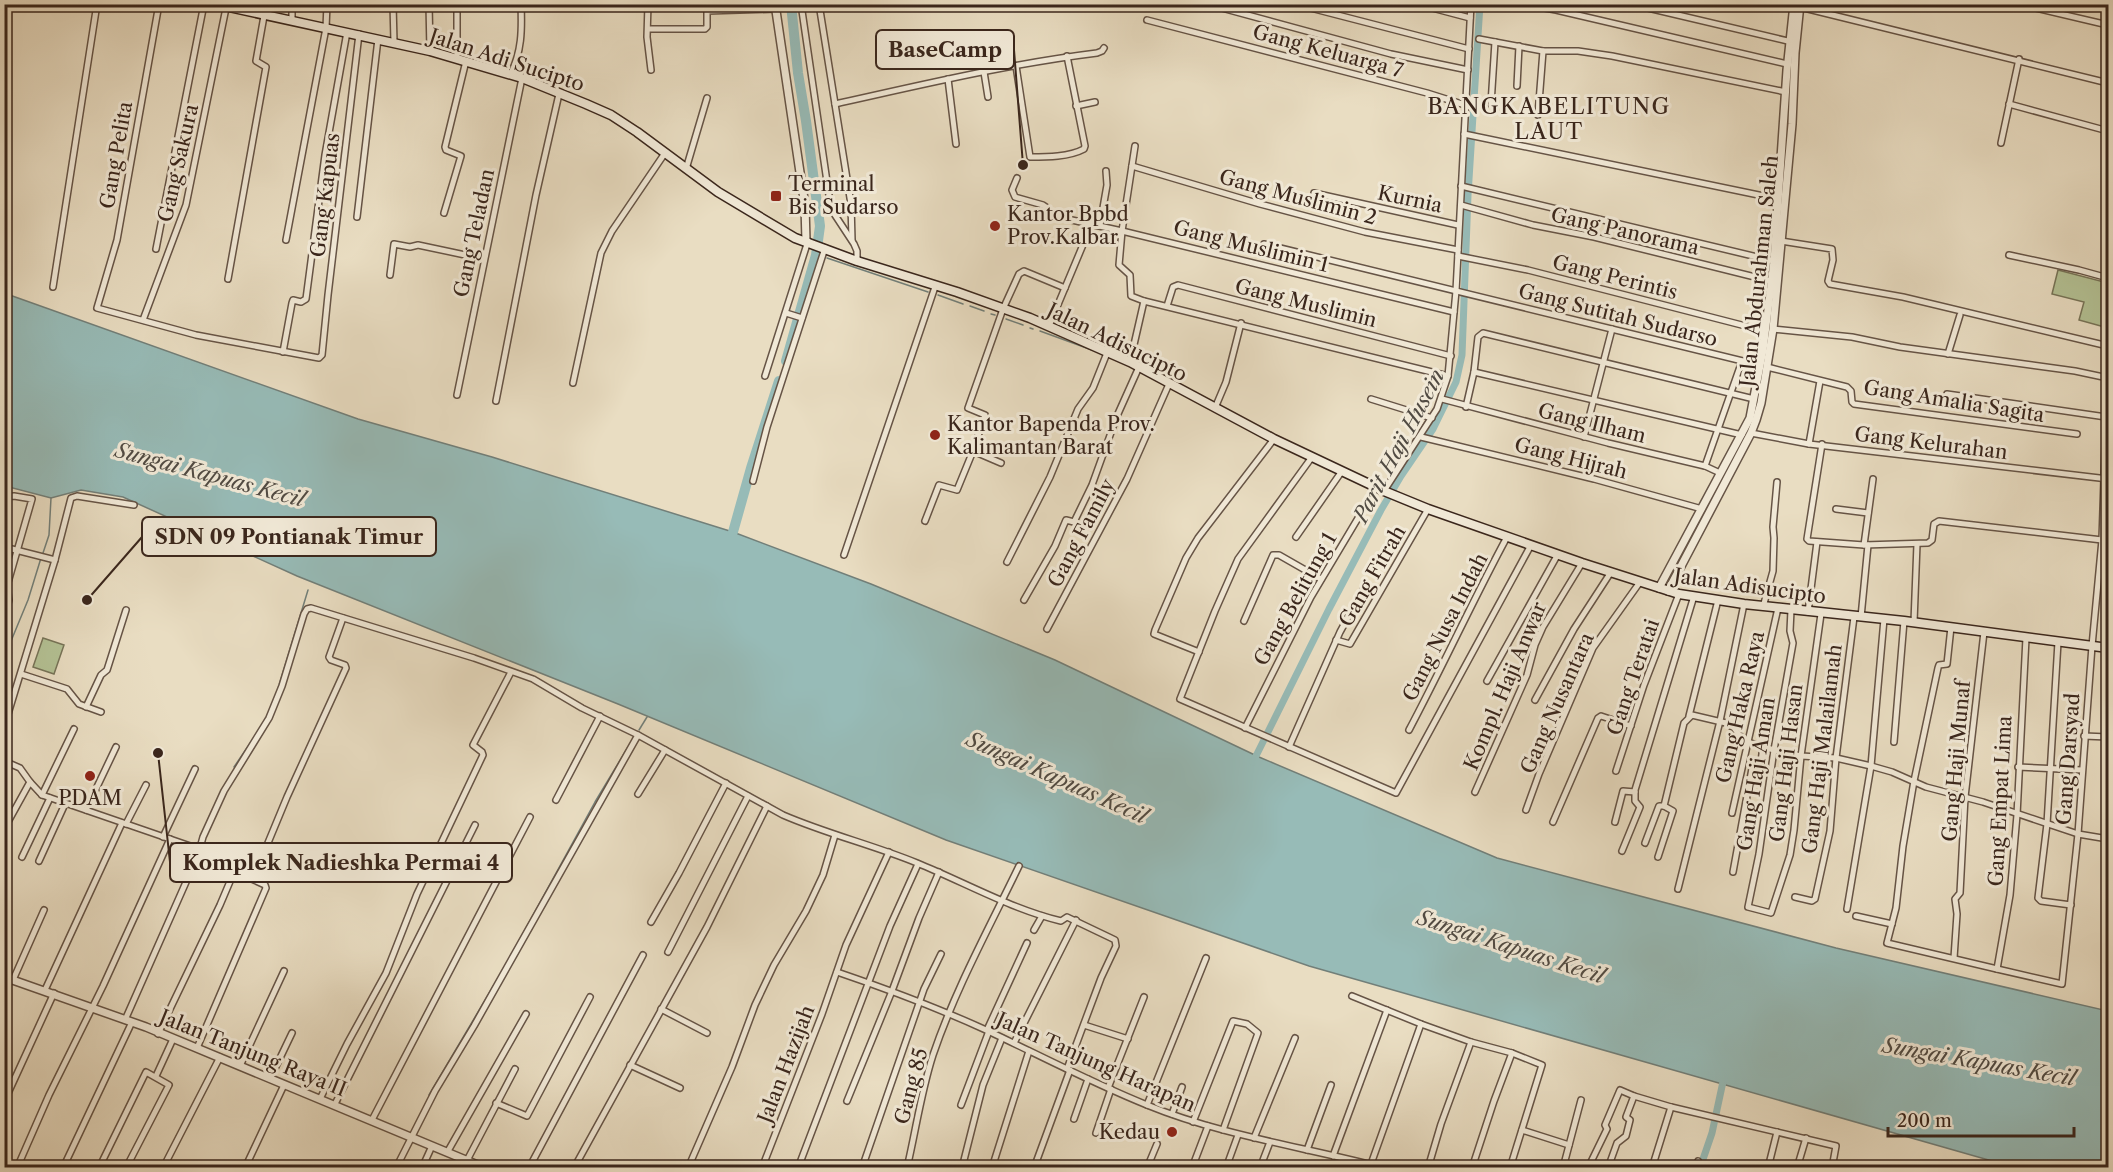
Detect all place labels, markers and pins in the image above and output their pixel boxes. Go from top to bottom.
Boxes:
callout: BaseCamp [876,30,1014,69]
place label: Terminal Bis Sudarso [788,172,898,219]
marker: Terminal Bis Sudarso [769,189,783,203]
place label: Kantor Bpbd Prov.Kalbar [1007,202,1129,249]
marker: Kantor Bpbd Prov.Kalbar [988,219,1002,233]
place label: Kantor Bapenda Prov. Kalimantan Barat [947,412,1155,459]
marker: Kantor Bapenda Prov. Kalimantan Barat [928,428,942,442]
callout: SDN 09 Pontianak Timur [142,517,436,556]
marker: PDAM [83,769,97,783]
place label: PDAM [58,786,122,810]
callout: Komplek Nadieshka Permai 4 [170,843,512,882]
place label: Kedau [1099,1120,1160,1144]
marker: Kedau [1165,1125,1179,1139]

